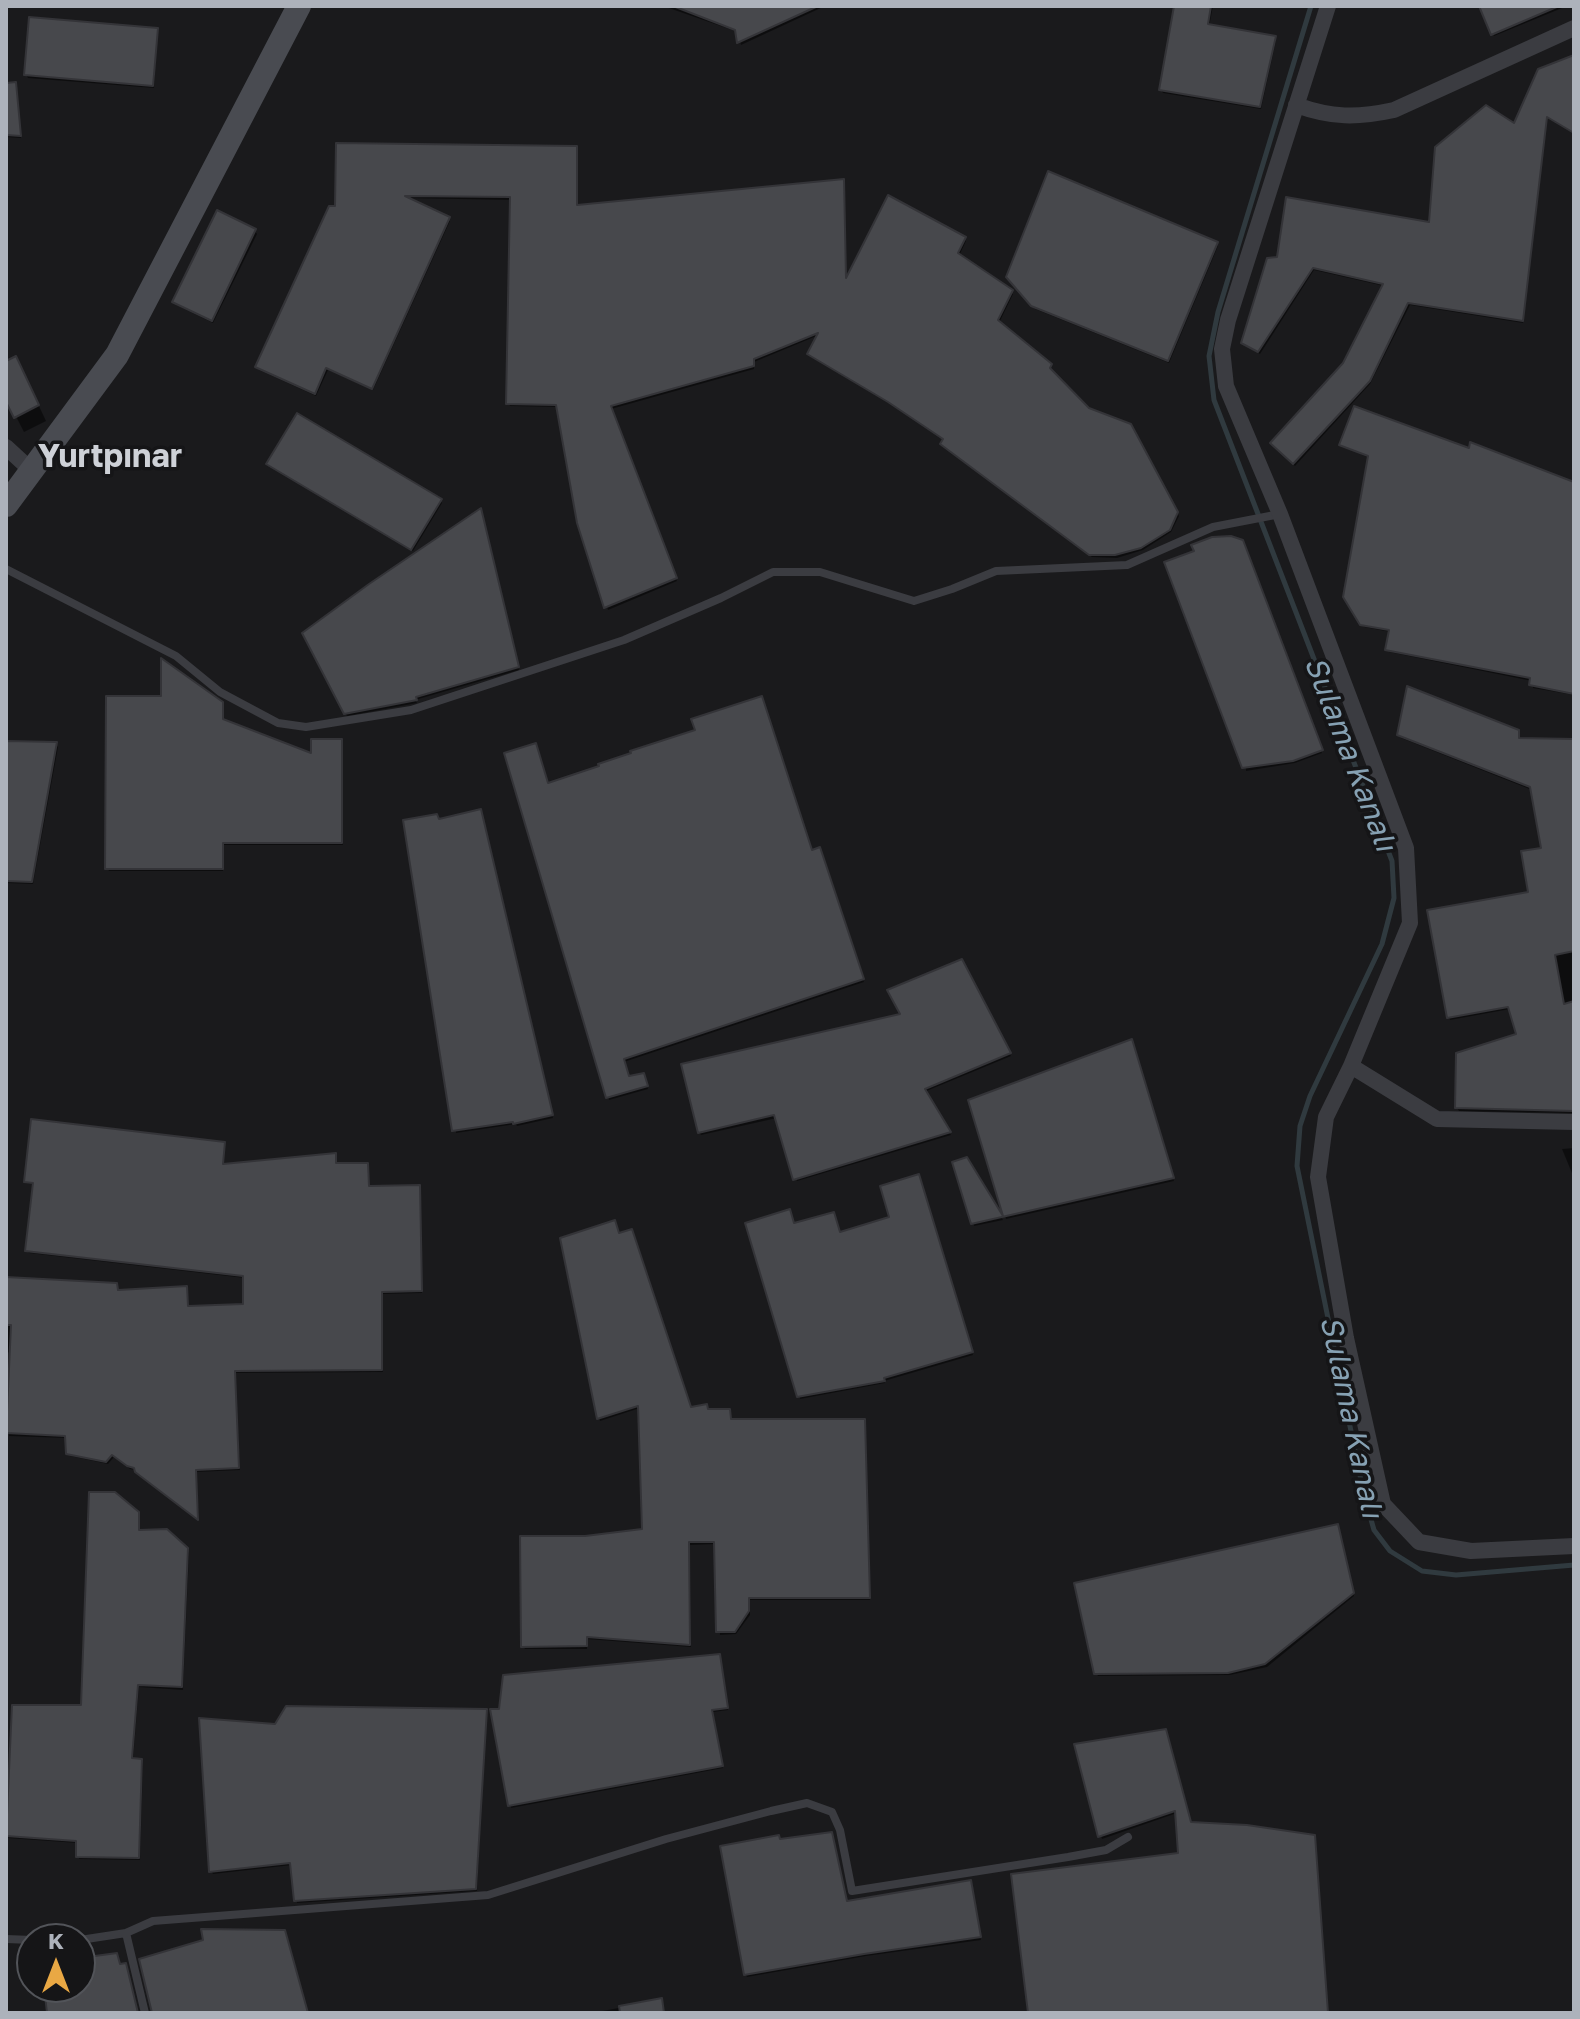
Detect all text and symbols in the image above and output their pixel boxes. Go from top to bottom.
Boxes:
district label: Yurtpınar [38,438,182,476]
water label: Sulama Kanalı [1296,652,1404,856]
water label: Sulama Kanalı [1312,1313,1390,1521]
north arrow [16,1923,96,2003]
text: K [48,1927,64,1954]

